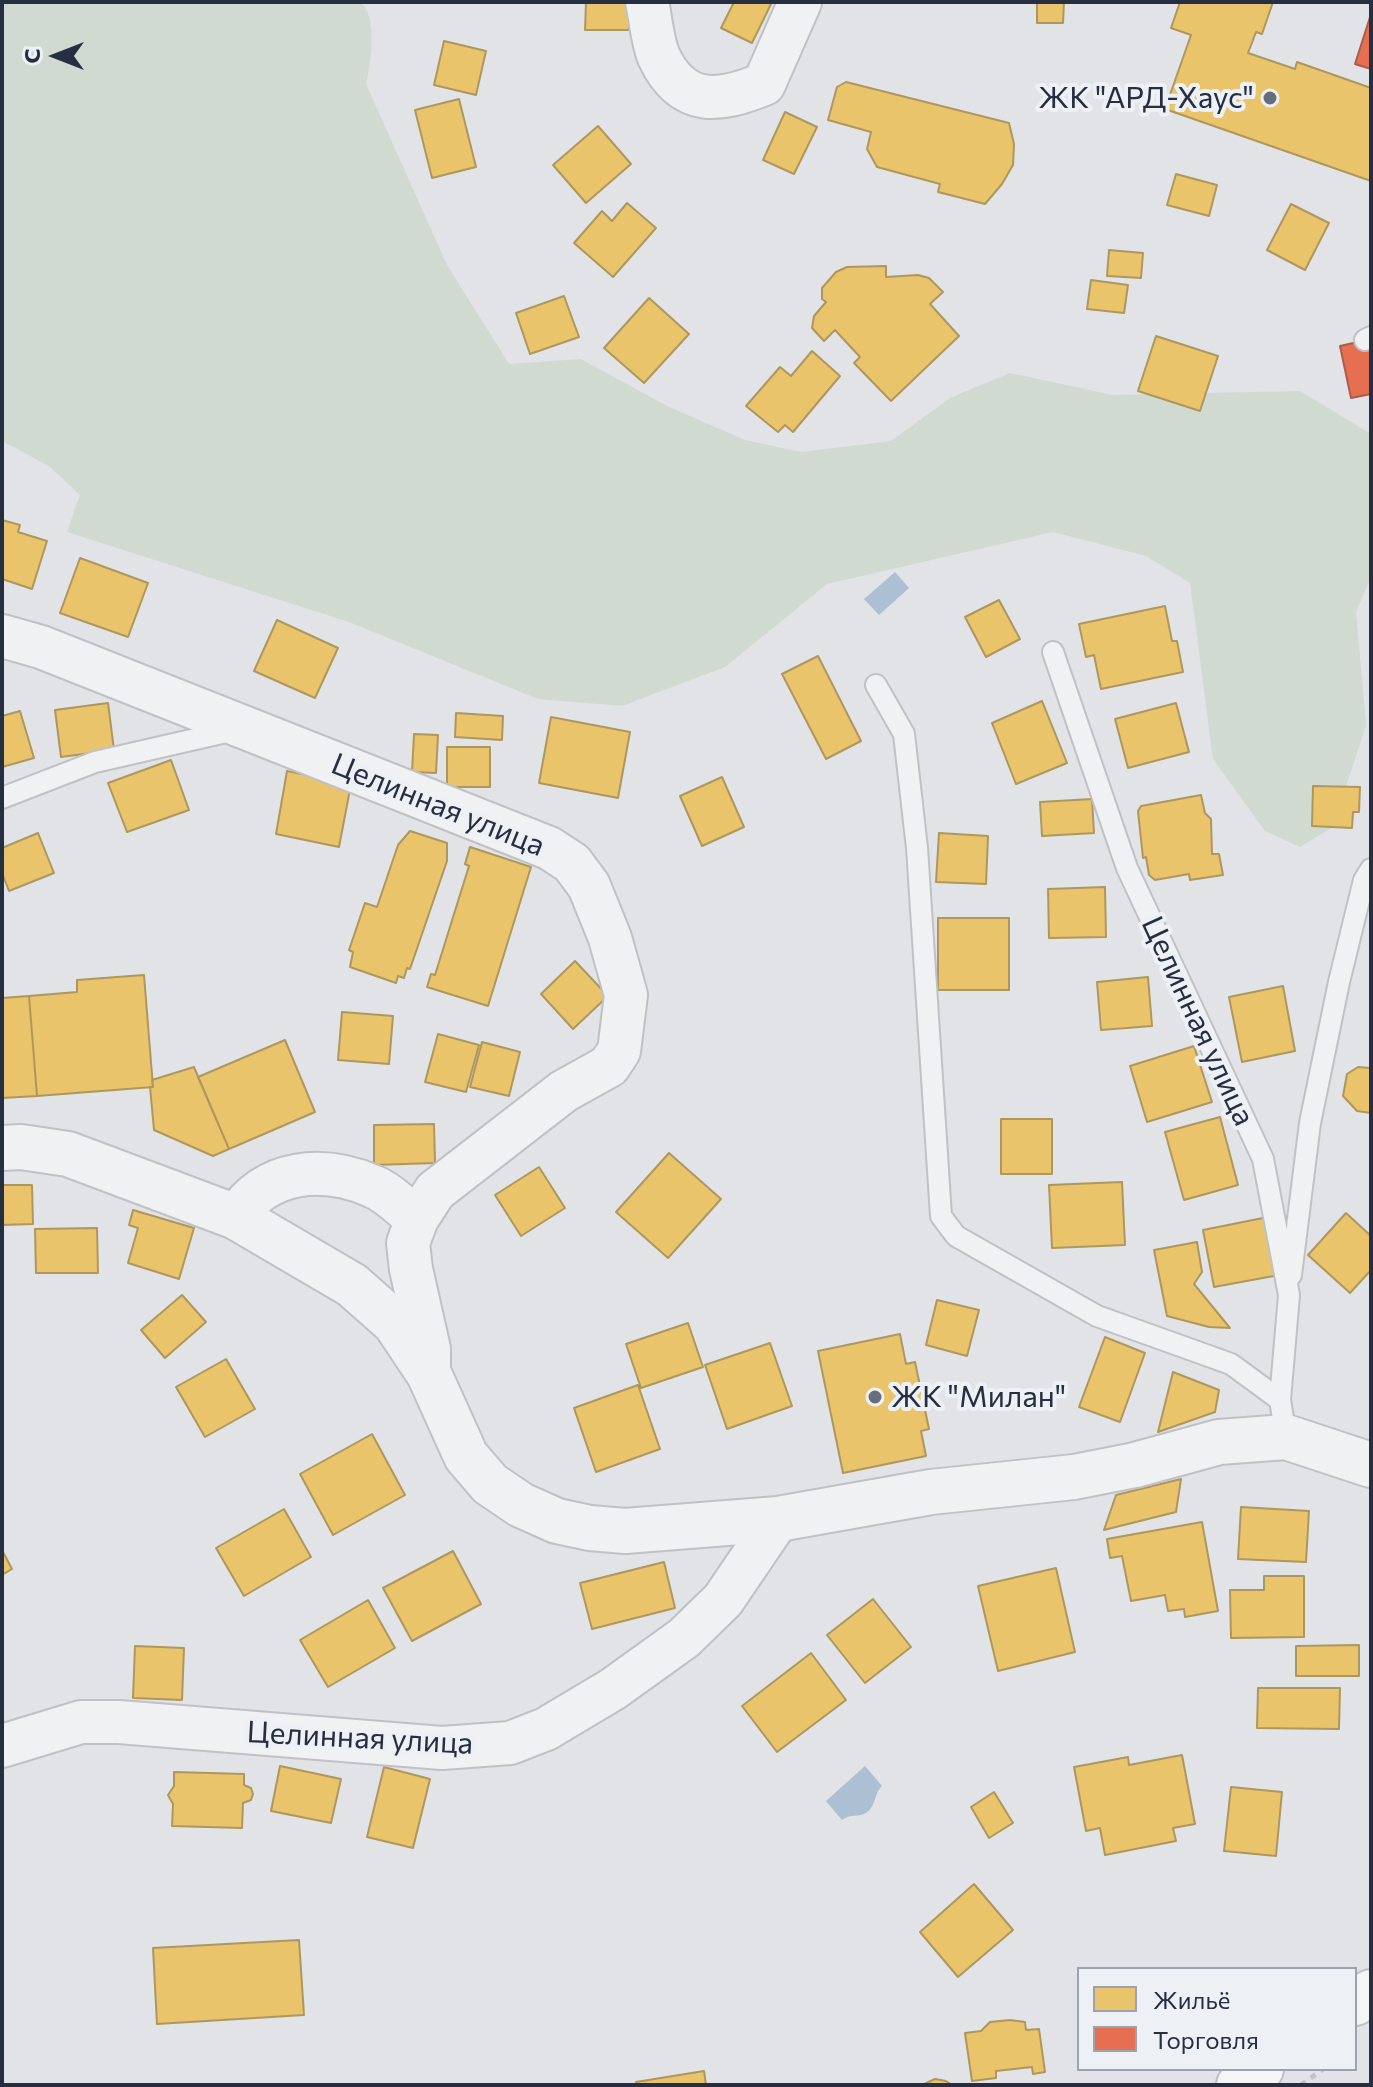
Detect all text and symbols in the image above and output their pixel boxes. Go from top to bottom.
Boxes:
north arrow [16,16,96,96]
text: С [18,48,45,64]
place label: ЖК "АРД-Хаус" [1038,80,1254,116]
marker: ЖК "АРД-Хаус" [1261,89,1279,107]
street label: Целинная улица [326,746,550,864]
street label: Целинная улица [1134,911,1262,1131]
place label: ЖК "Милан" [891,1379,1066,1415]
marker: ЖК "Милан" [866,1388,884,1406]
street label: Целинная улица [246,1714,474,1762]
legend [1077,1967,1357,2071]
text: Жильё [1153,1985,1230,2014]
text: Торговля [1153,2025,1259,2054]

